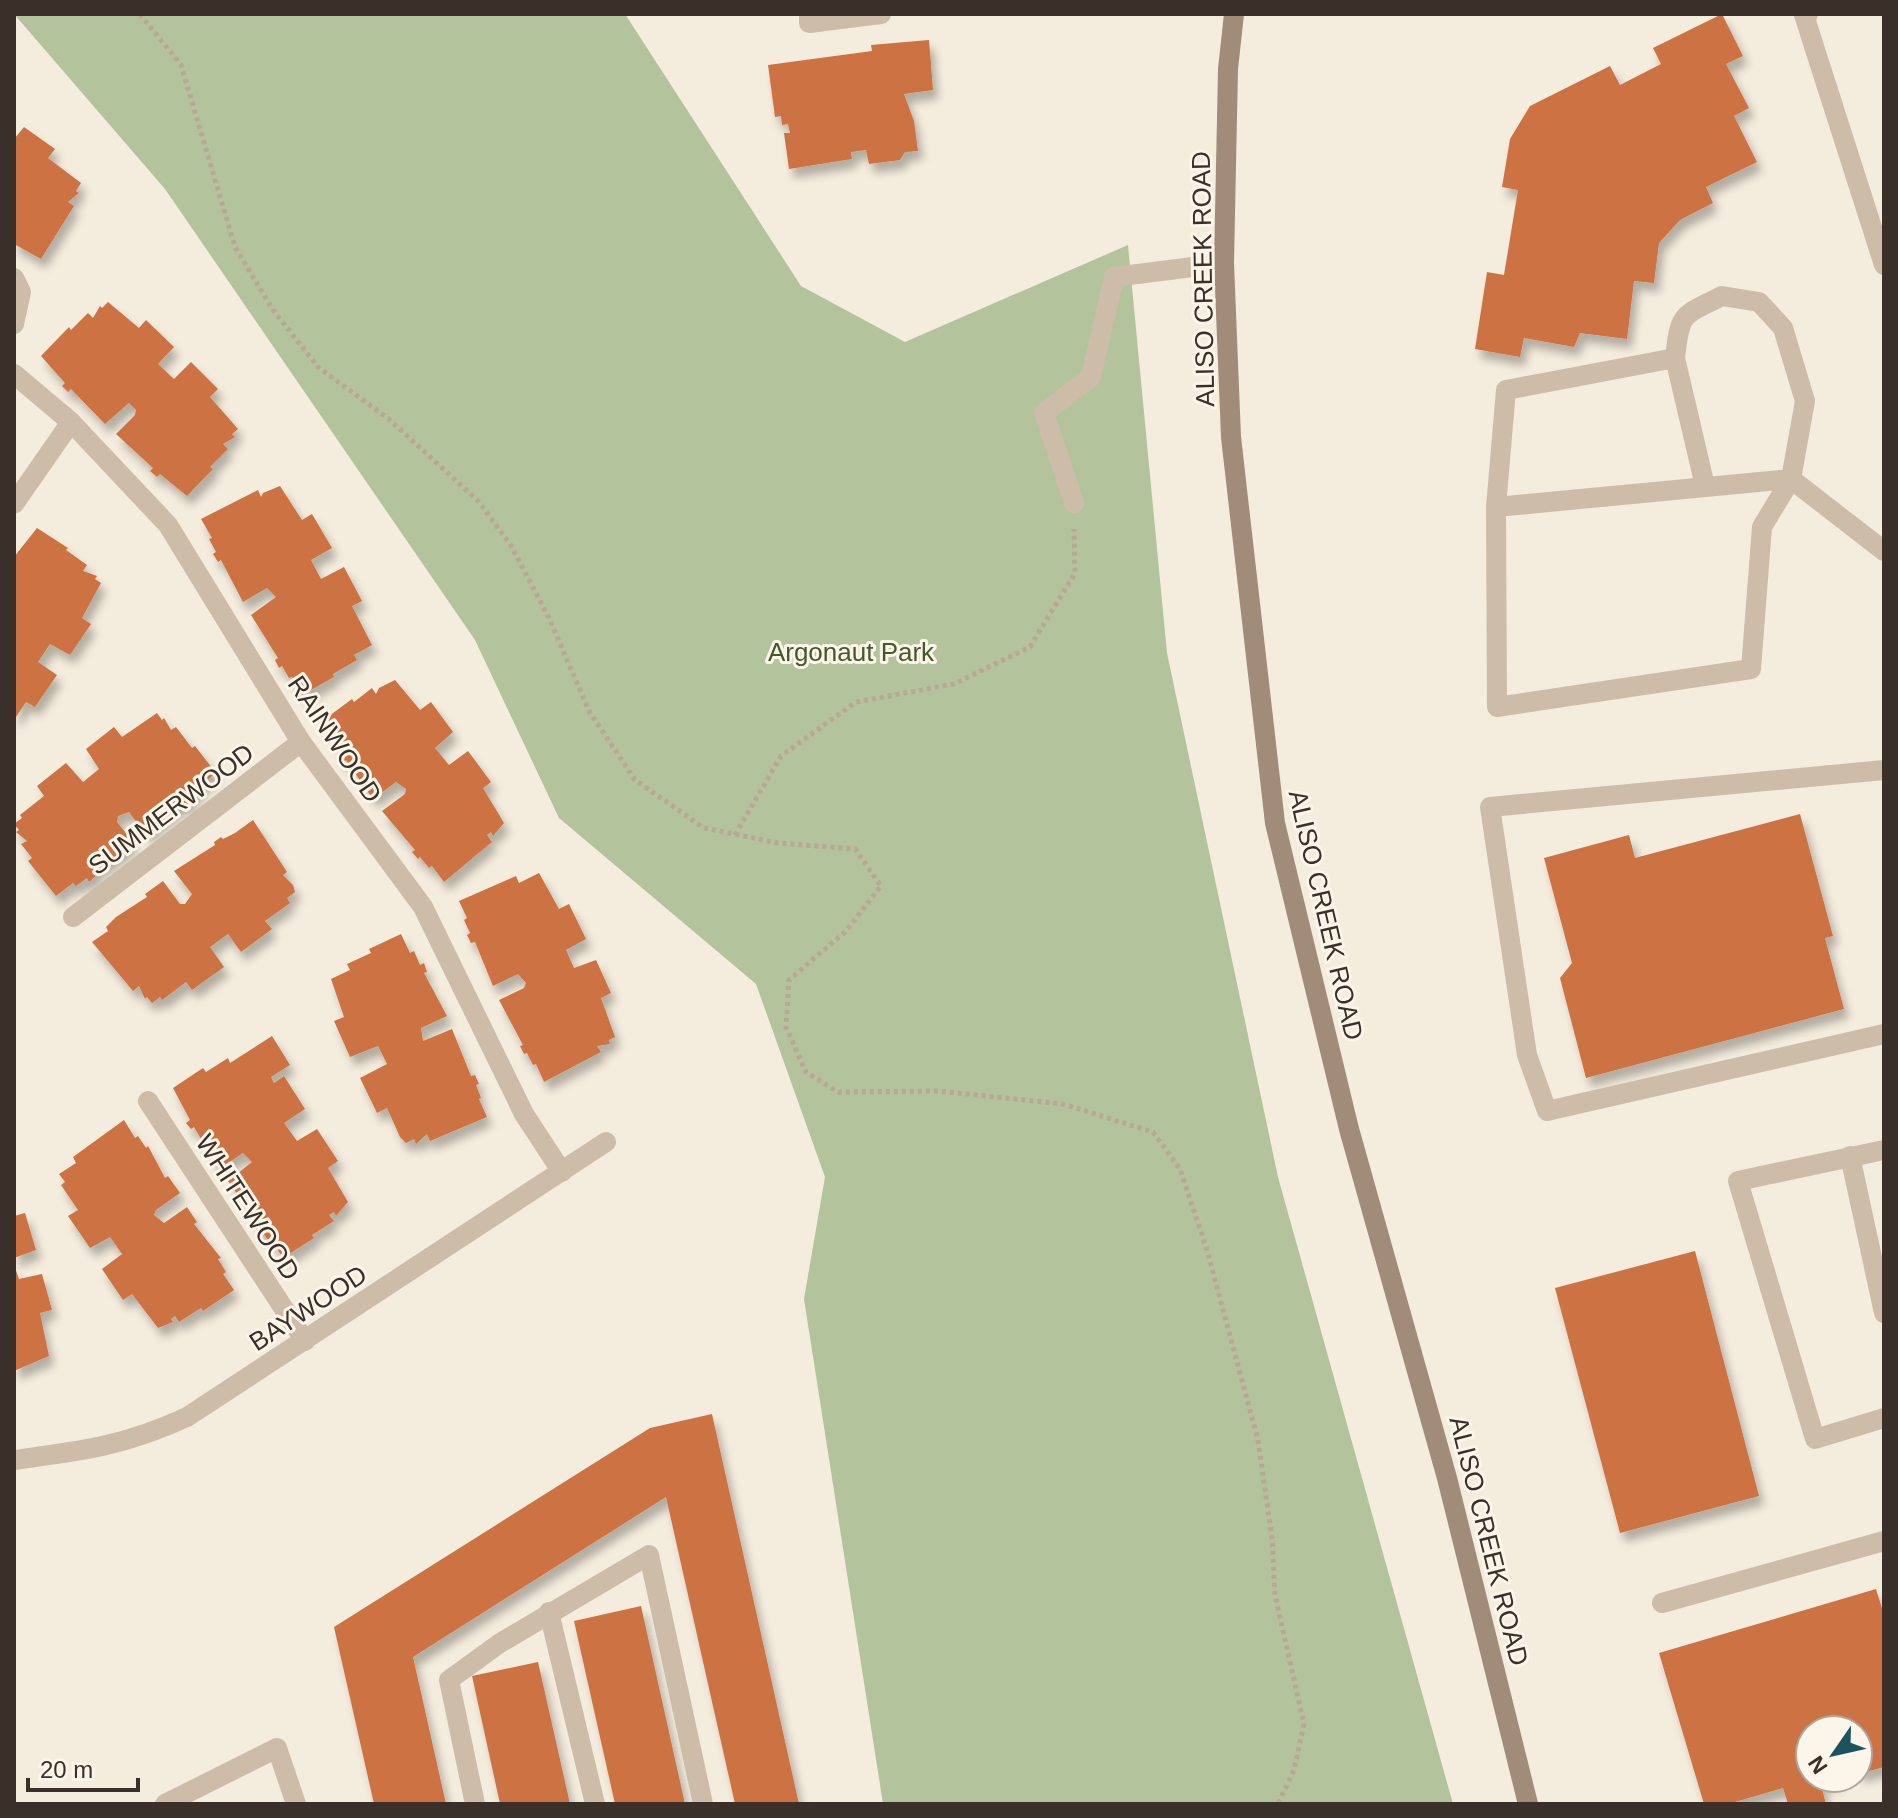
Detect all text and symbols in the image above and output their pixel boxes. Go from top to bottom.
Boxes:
street label: ALISO CREEK ROAD [1186,151,1220,407]
park label: Argonaut Park [768,637,935,667]
street label: RAINWOOD [282,670,388,808]
street label: SUMMERWOOD [83,737,259,881]
street label: ALISO CREEK ROAD [1283,787,1369,1043]
street label: WHITEWOOD [190,1129,306,1285]
street label: BAYWOOD [244,1259,372,1357]
street label: ALISO CREEK ROAD [1444,1413,1534,1669]
north arrow [1794,1714,1874,1794]
scale bar [28,1742,138,1792]
text: N [1803,1751,1833,1778]
text: 20 m [40,1756,93,1783]

